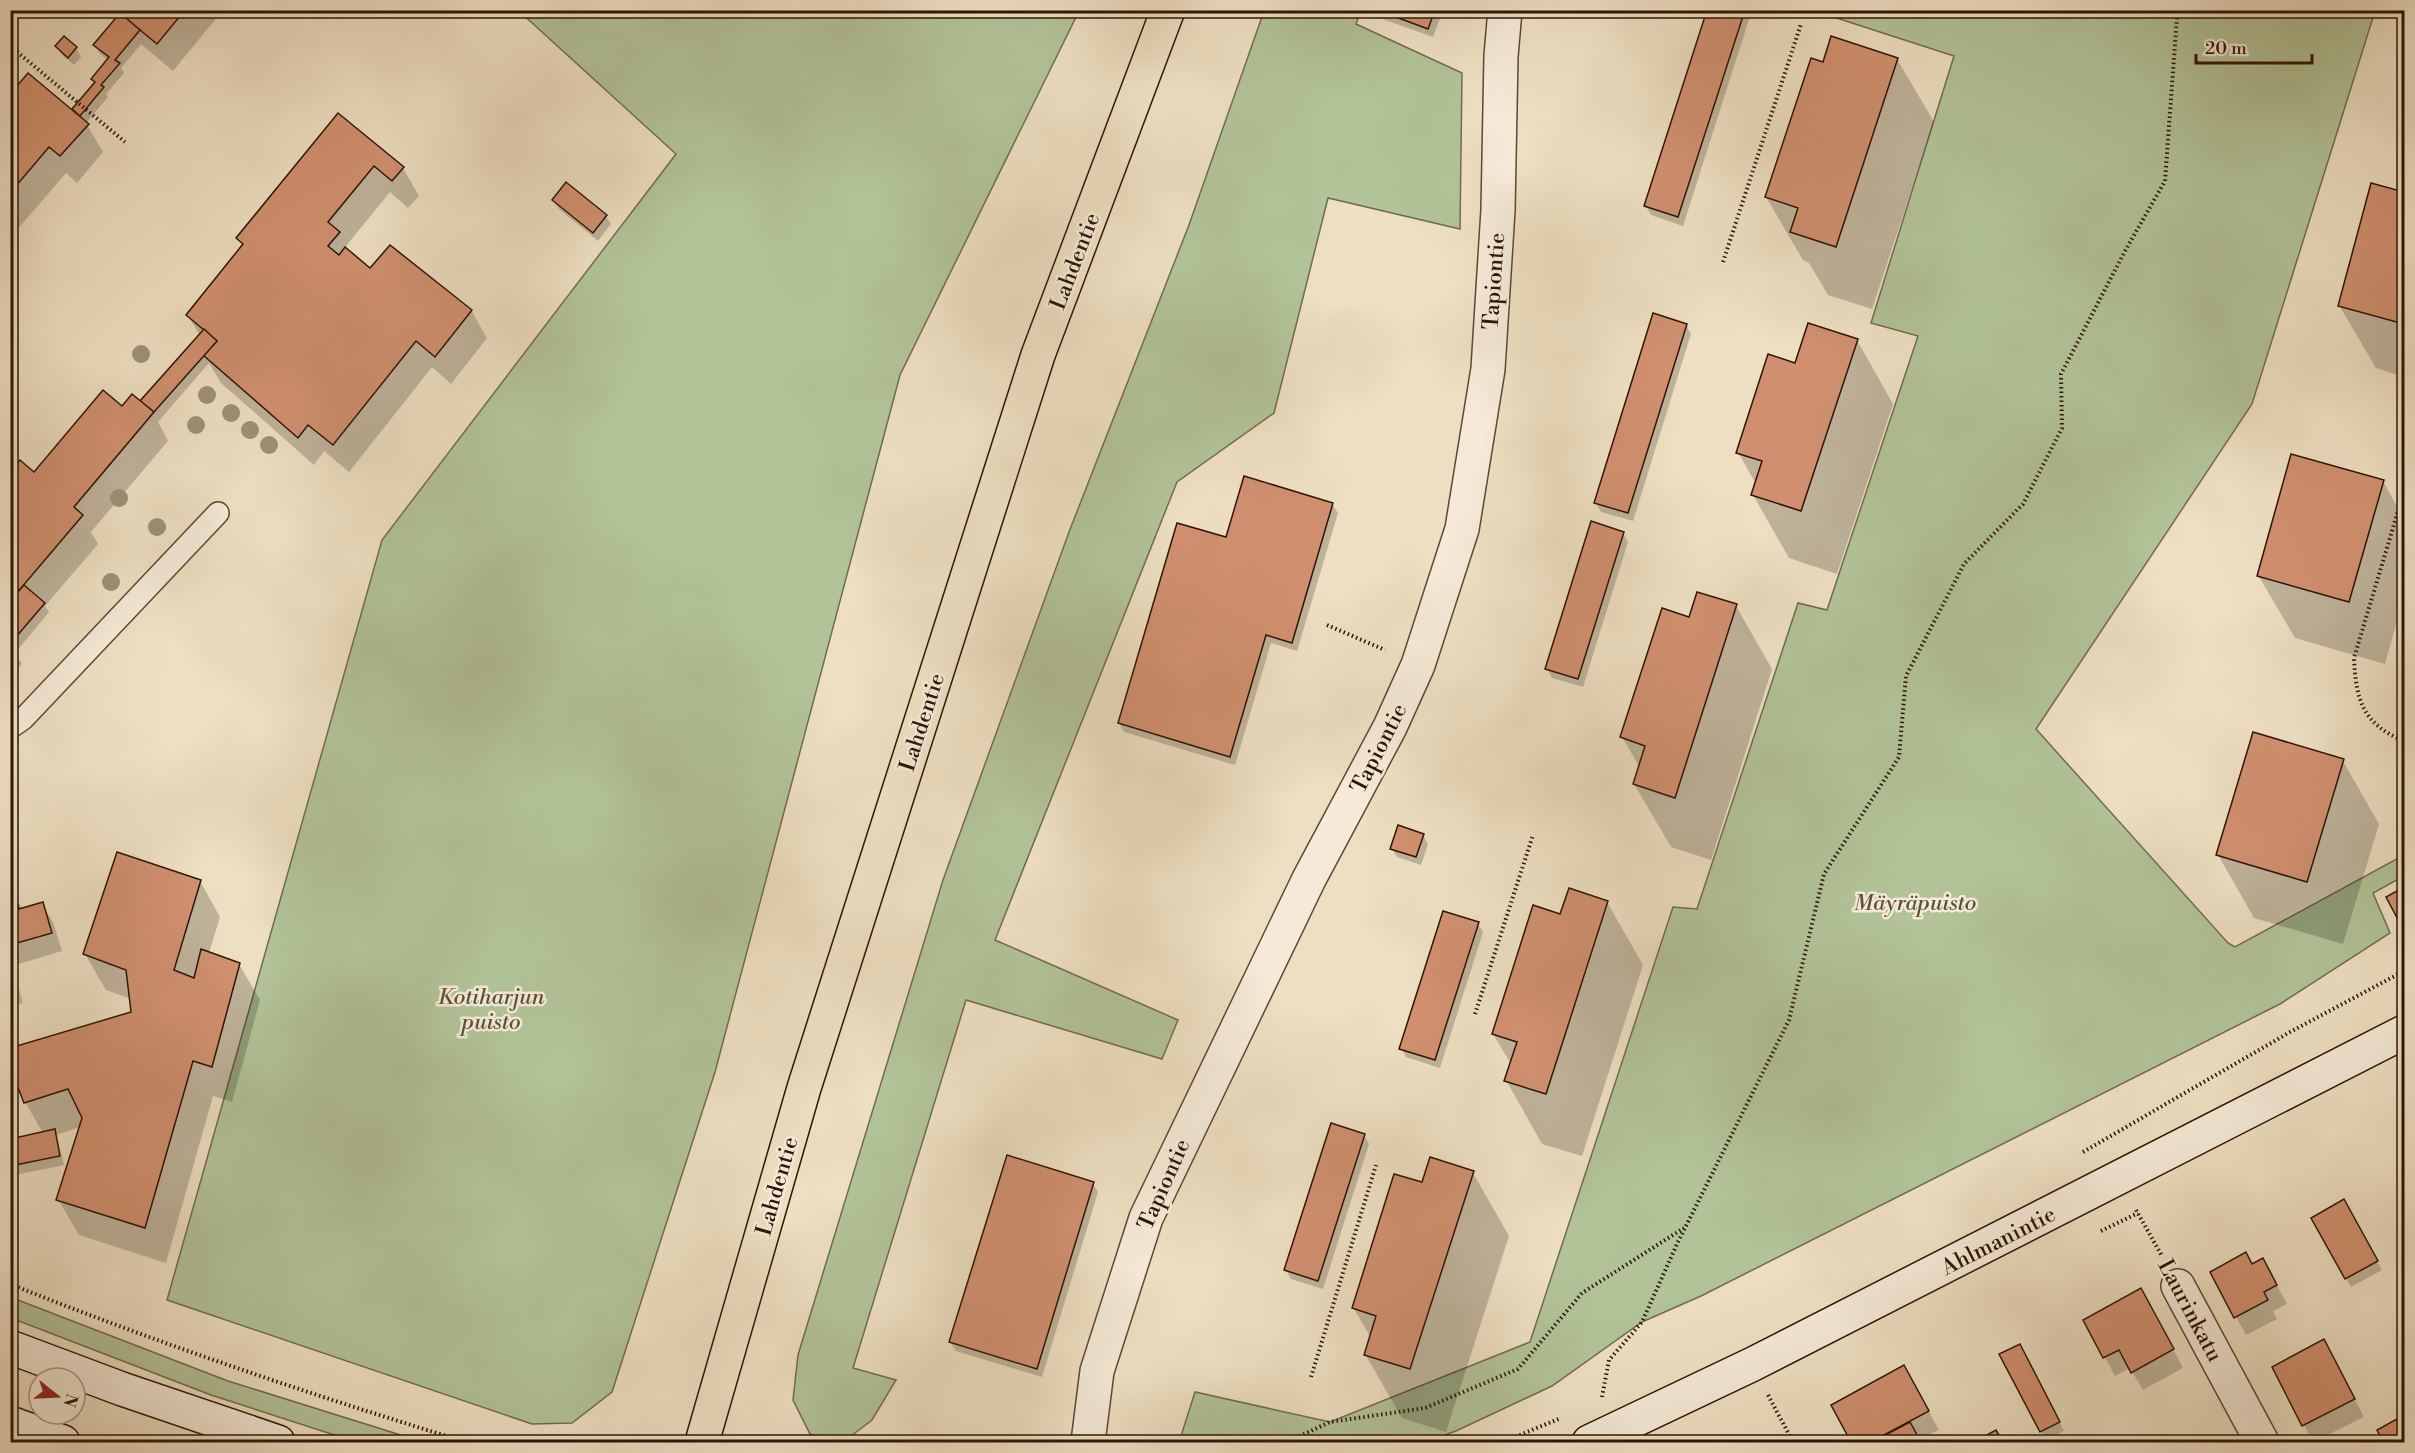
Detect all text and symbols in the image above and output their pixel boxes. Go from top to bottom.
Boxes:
scale bar [2196,27,2312,65]
text: 20 m [2205,37,2247,60]
street label: Lahdentie [1045,209,1106,314]
street label: Tapiontie [1478,232,1511,330]
street label: Lahdentie [894,670,951,775]
street label: Tapiontie [1345,699,1413,798]
park label: Mäyräpuisto [1854,890,1976,917]
park label: Kotiharjun puisto [438,984,545,1036]
street label: Lahdentie [750,1134,804,1239]
street label: Tapiontie [1132,1135,1196,1234]
street label: Ahlmanintie [1936,1201,2060,1282]
street label: Laurinkatu [2151,1255,2228,1367]
north arrow [27,1366,87,1426]
text: N [59,1391,82,1410]

